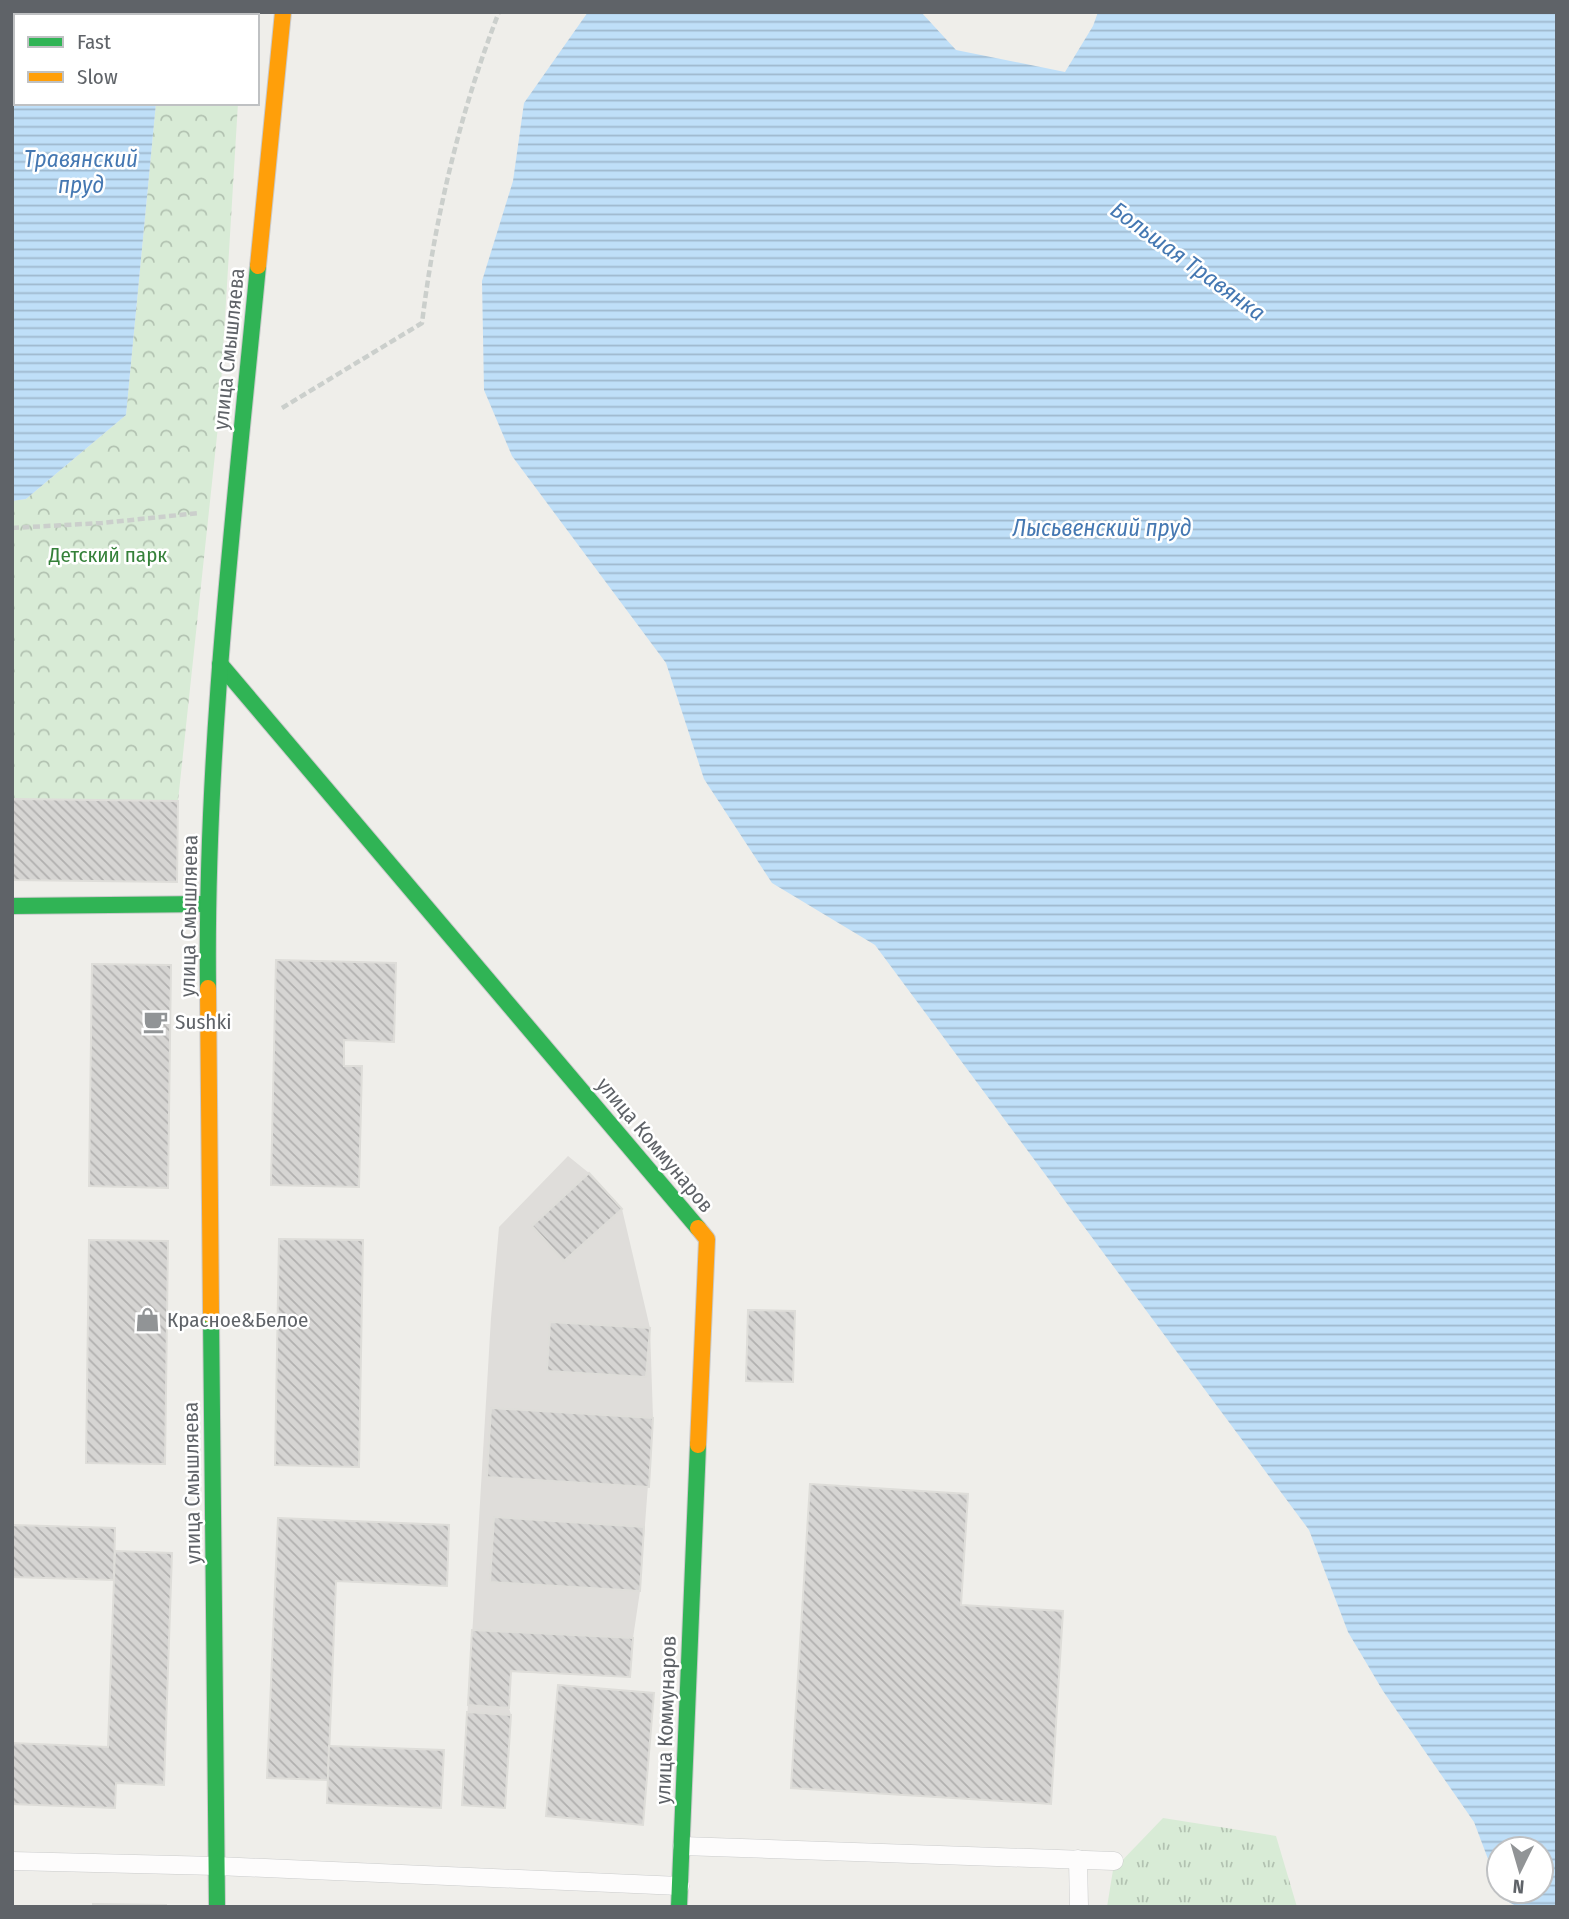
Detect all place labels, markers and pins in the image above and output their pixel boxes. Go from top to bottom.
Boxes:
cafe icon: Sushki [141,1008,169,1036]
place label: Sushki [175,1009,232,1035]
shop icon: Красное&Белое [133,1306,161,1334]
place label: Красное&Белое [167,1307,308,1333]

